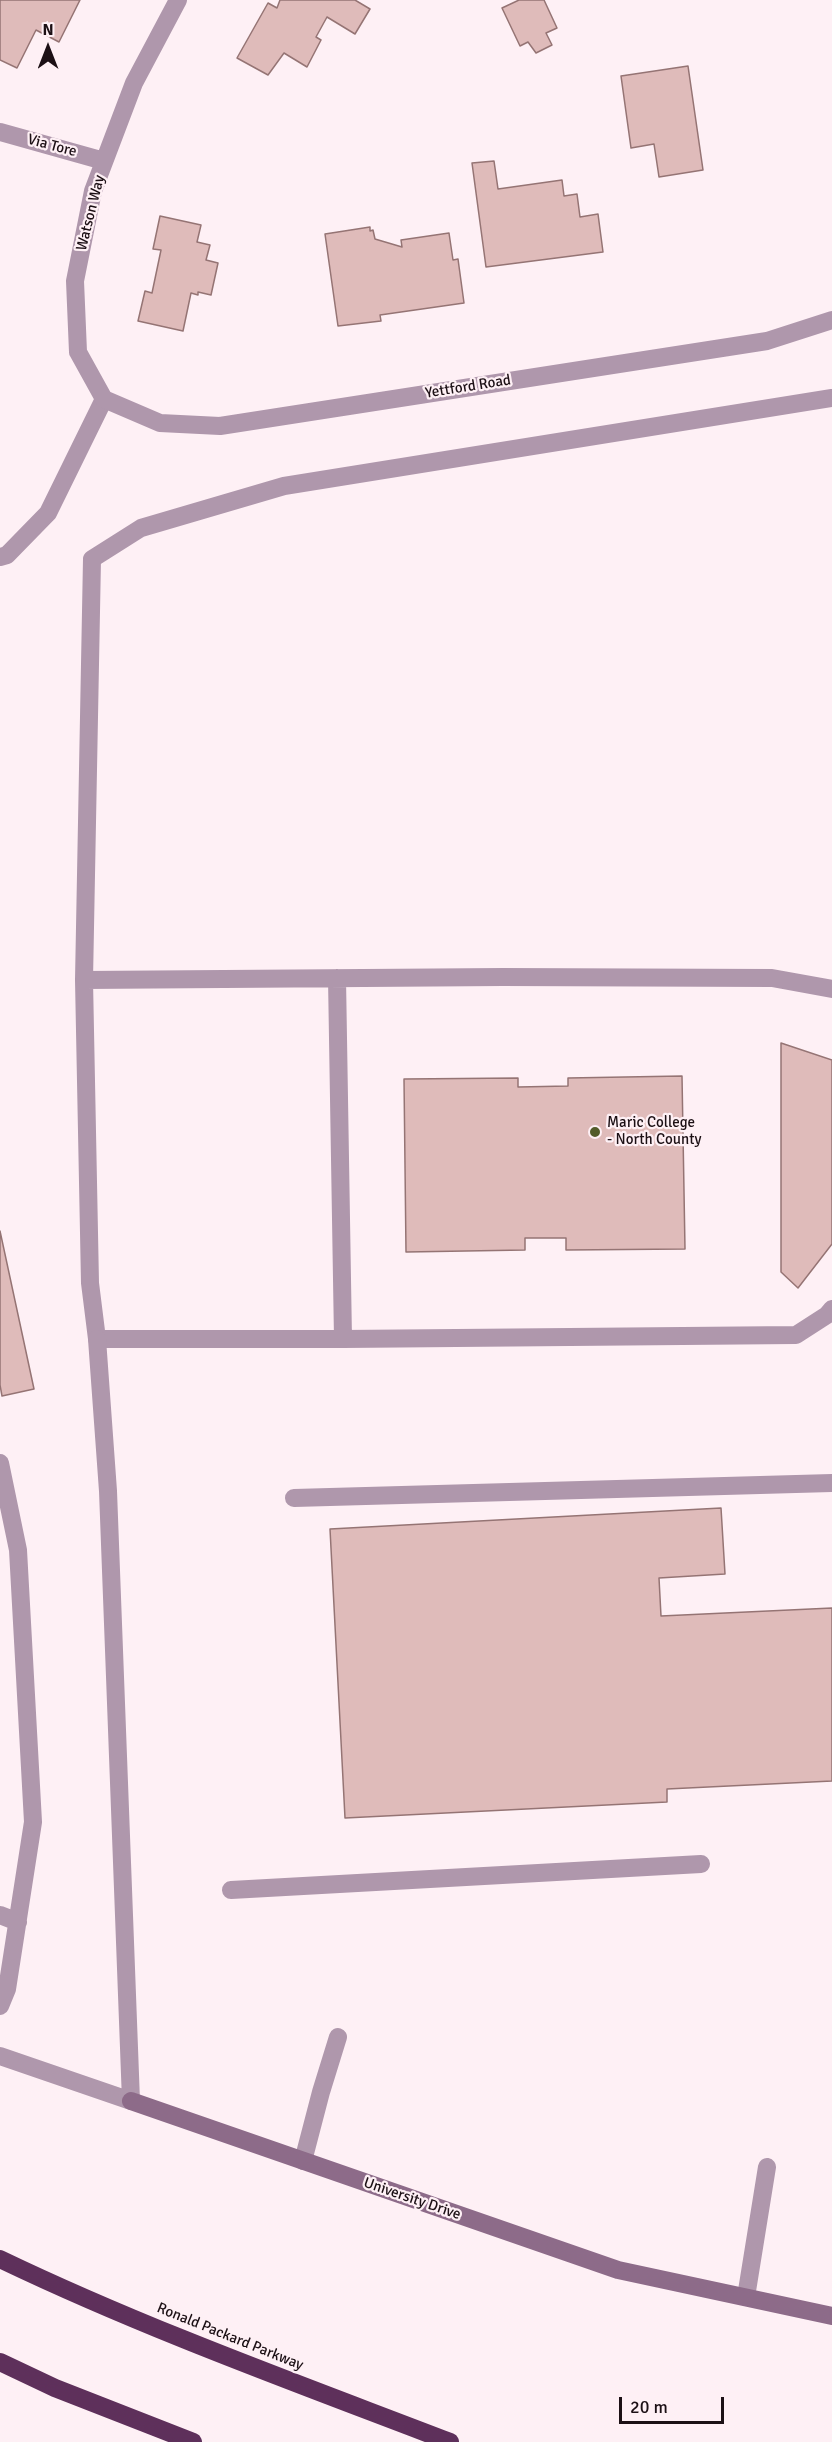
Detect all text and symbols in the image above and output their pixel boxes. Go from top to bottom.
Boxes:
north arrow [18,18,78,78]
text: N [42,20,54,40]
street label: Via Tore [25,131,79,161]
street label: Watson Way [73,173,109,253]
street label: Yettford Road [424,371,512,403]
place label: Maric College - North County [607,1114,702,1149]
marker: Maric College - North County [588,1125,602,1139]
street label: University Drive [361,2174,463,2224]
street label: Ronald Packard Parkway [154,2299,306,2375]
scale bar [622,2385,727,2423]
text: 20 m [630,2396,668,2418]

